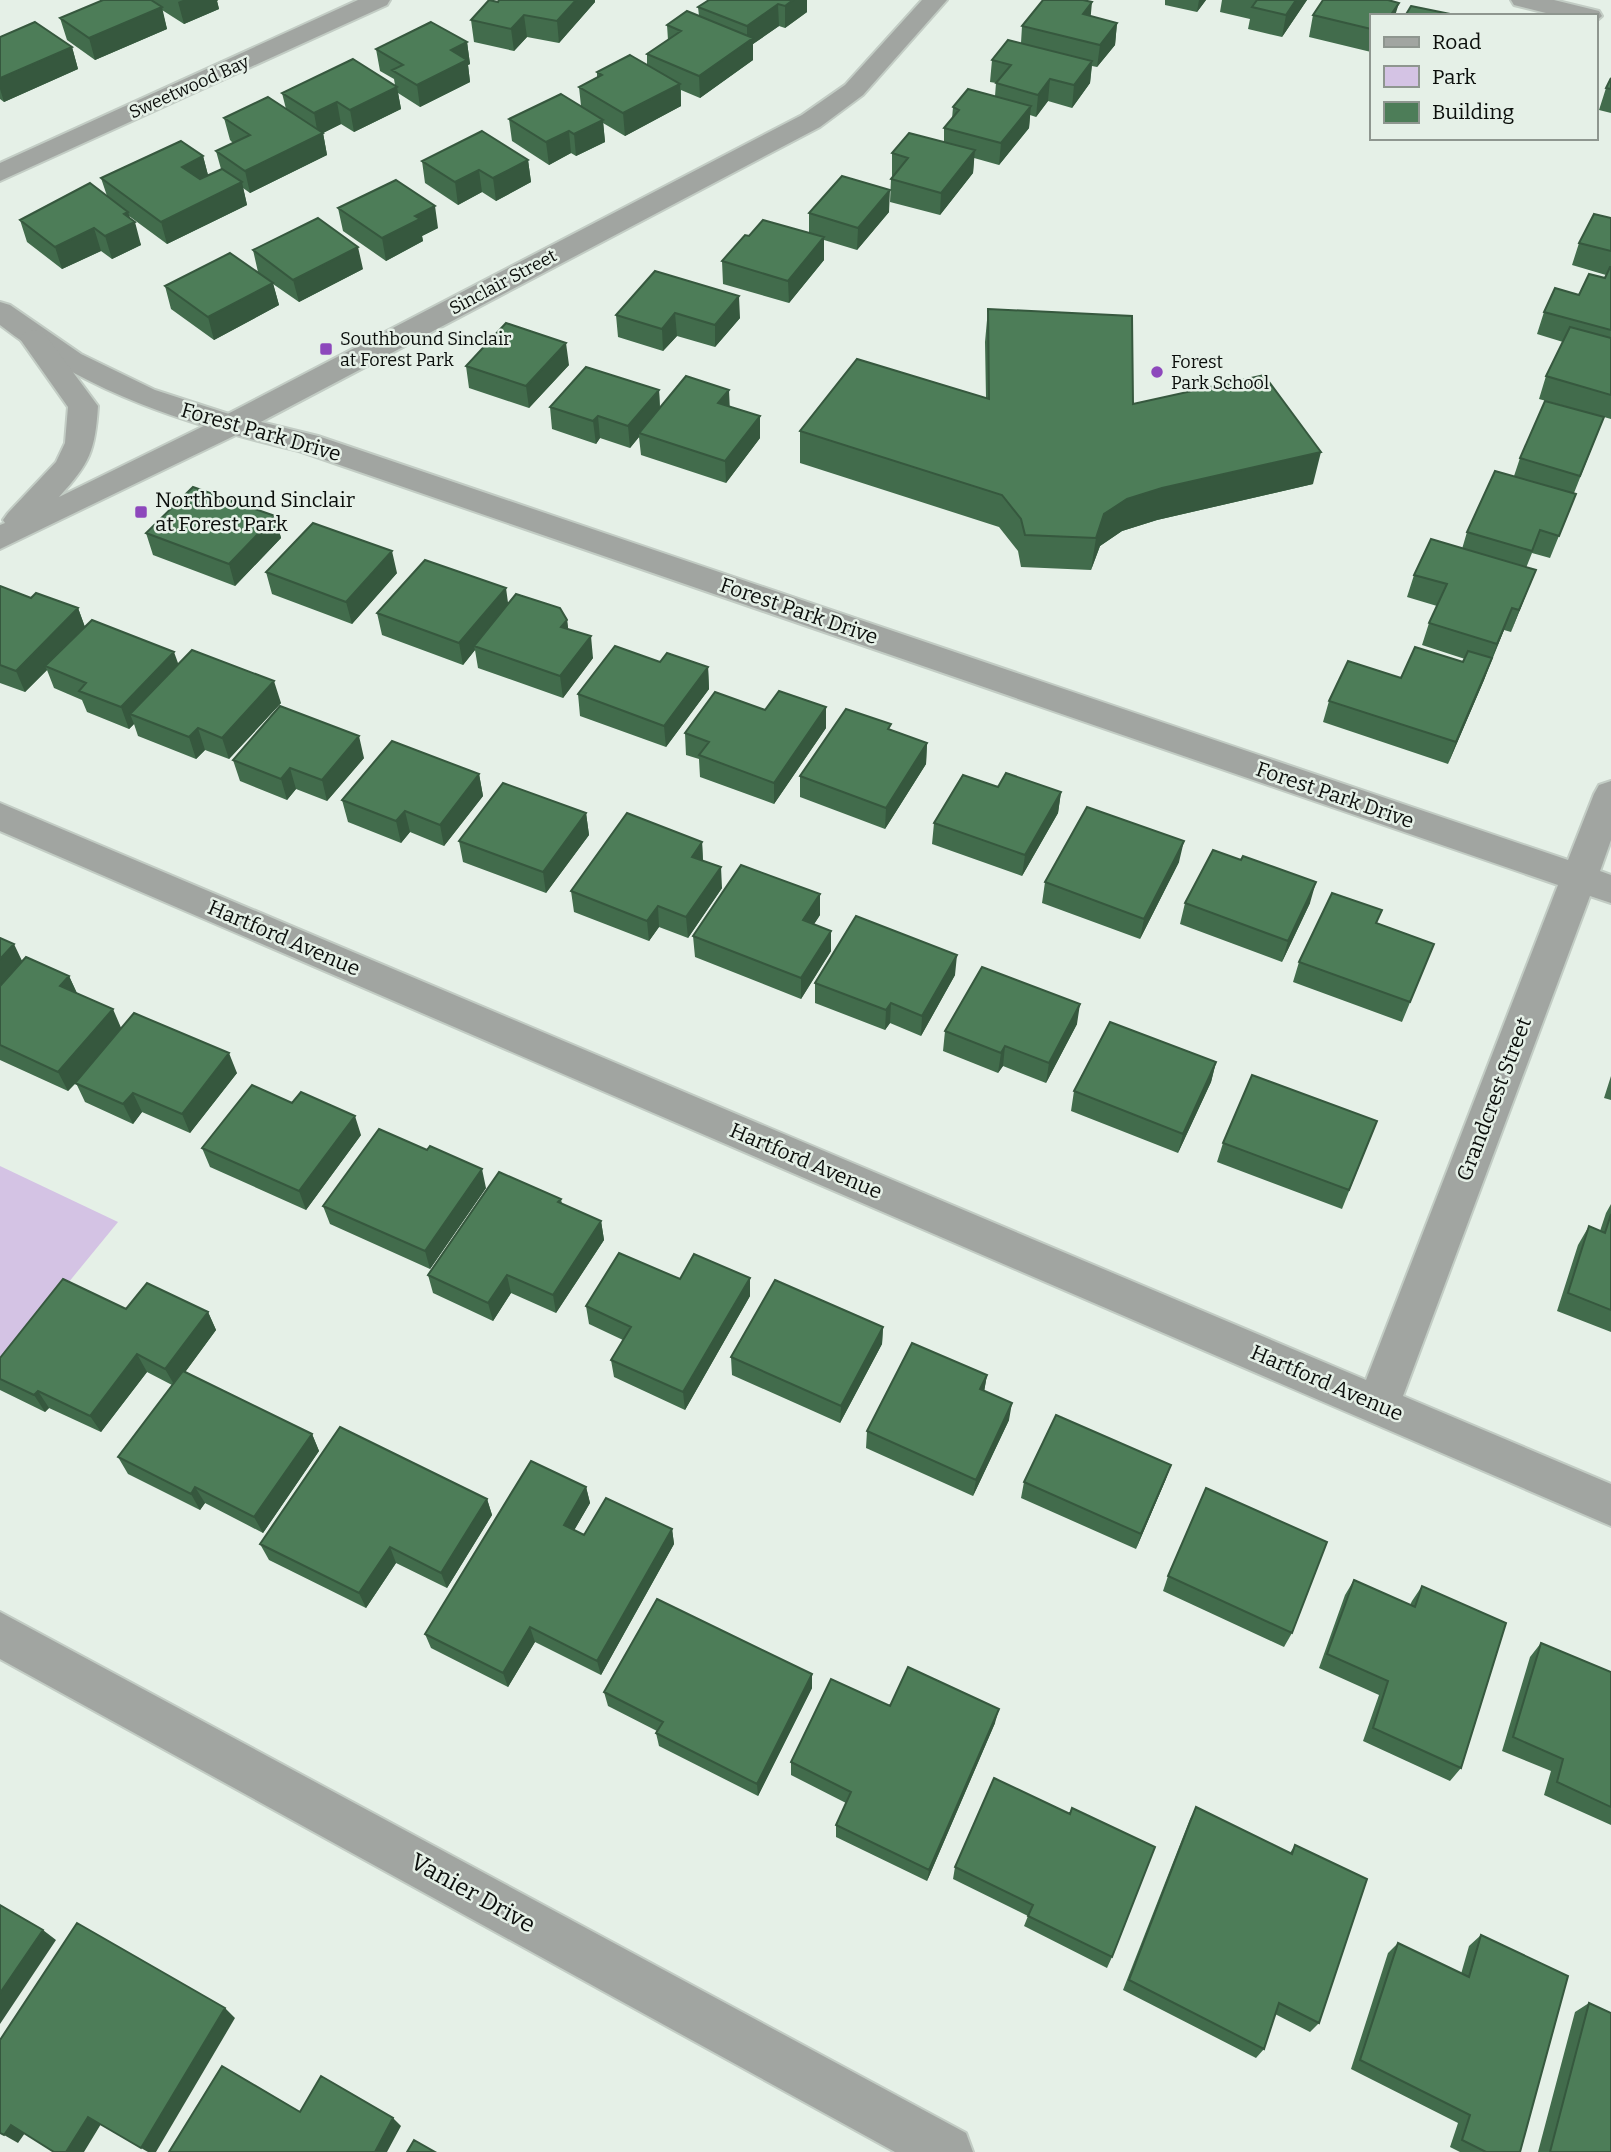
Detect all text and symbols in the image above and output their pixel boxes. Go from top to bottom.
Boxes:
legend [1370,14,1597,140]
text: Road [1432,29,1481,55]
street label: Sweetwood Bay [125,50,253,123]
text: Park [1432,64,1476,90]
text: Building [1432,99,1515,125]
street label: Sinclair Street [446,244,561,320]
place label: Southbound Sinclair at Forest Park [340,328,511,371]
marker: Southbound Sinclair at Forest Park [318,341,334,357]
place label: Forest Park School [1171,351,1269,394]
marker: Forest Park School [1149,364,1165,380]
street label: Forest Park Drive [178,397,344,467]
place label: Northbound Sinclair at Forest Park [155,487,355,537]
marker: Northbound Sinclair at Forest Park [133,504,149,520]
street label: Forest Park Drive [717,572,881,650]
street label: Forest Park Drive [1253,756,1417,834]
street label: Hartford Avenue [204,894,364,982]
street label: Grandcrest Street [1451,1013,1537,1185]
street label: Hartford Avenue [726,1117,886,1205]
street label: Hartford Avenue [1247,1339,1407,1427]
street label: Vanier Drive [406,1847,540,1939]

